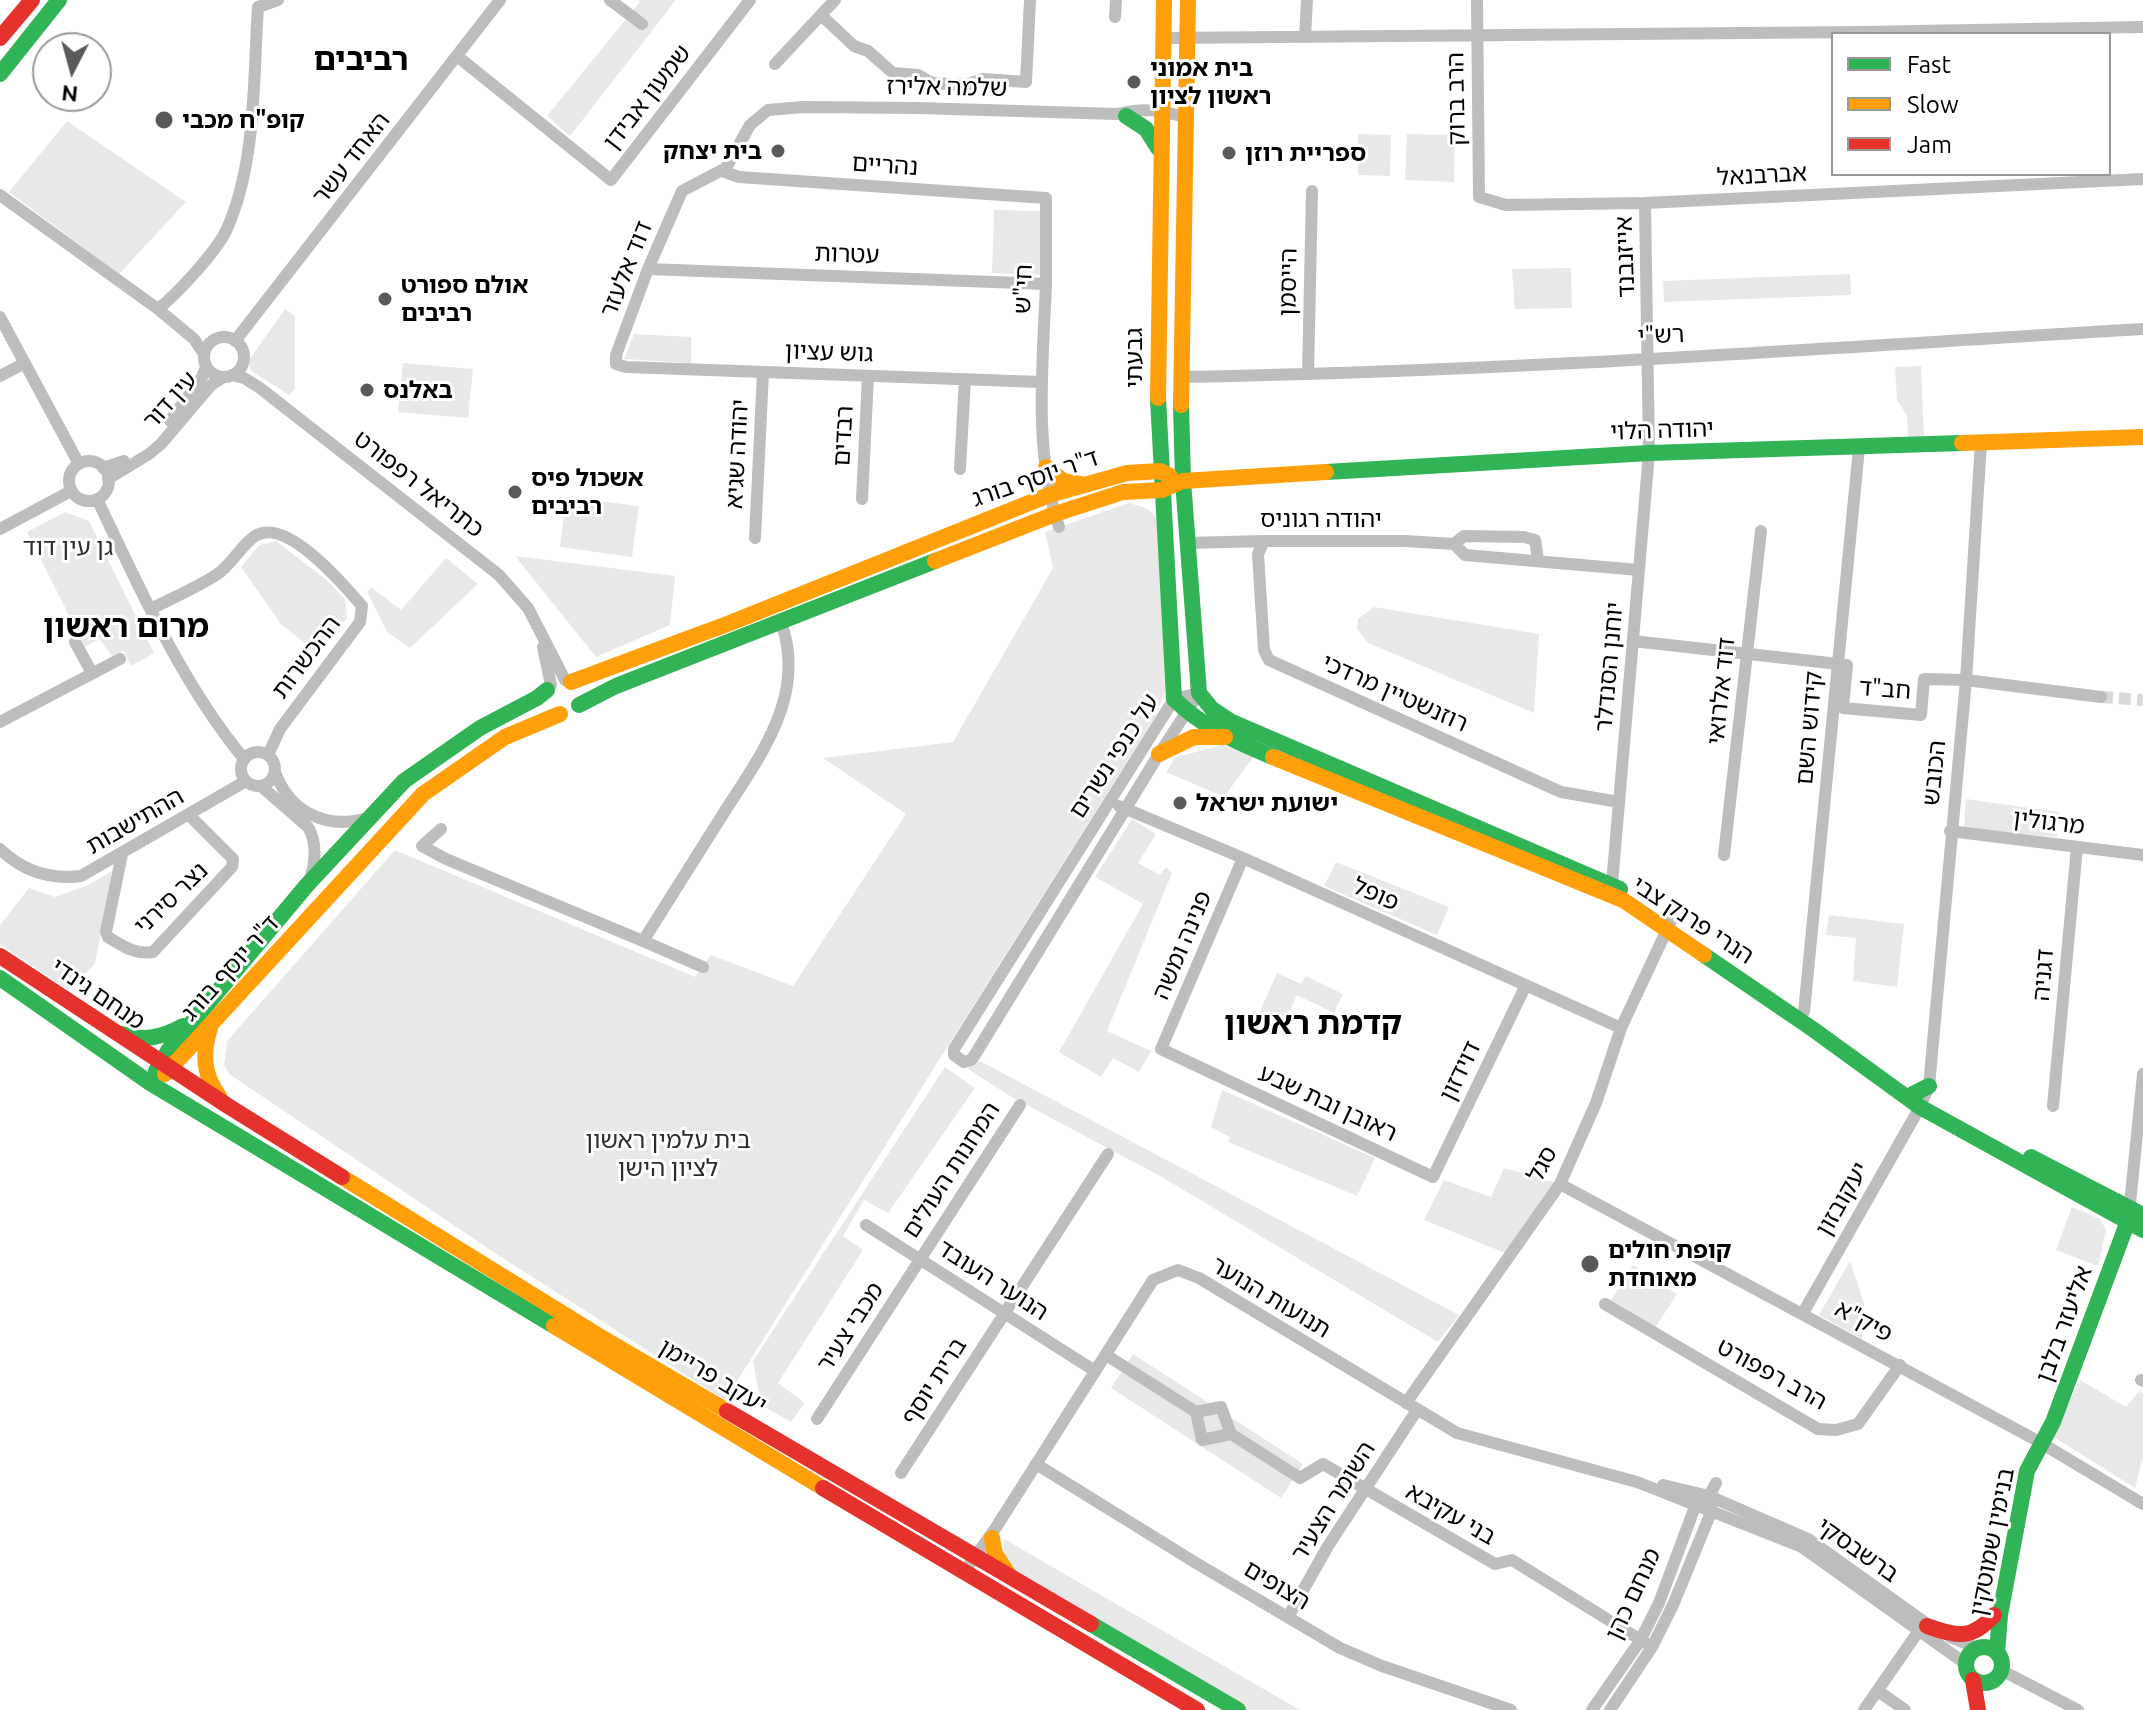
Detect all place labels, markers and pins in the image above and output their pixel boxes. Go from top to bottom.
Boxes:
place label: בית אמוני ראשון לציון [1150,54,1272,110]
marker: בית אמוני ראשון לציון [1125,73,1143,91]
place label: קופ"ח מכבי [182,106,305,134]
marker: קופ"ח מכבי [153,109,175,131]
place label: בית יצחק [663,137,762,165]
place label: ספריית רוזן [1245,139,1366,167]
marker: בית יצחק [769,142,787,160]
marker: ספריית רוזן [1220,144,1238,162]
place label: אולם ספורט רביבים [401,271,528,327]
marker: אולם ספורט רביבים [376,290,394,308]
place label: באלנס [383,376,453,404]
marker: באלנס [358,381,376,399]
place label: אשכול פיס רביבים [531,464,644,520]
marker: אשכול פיס רביבים [506,483,524,501]
place label: ישועת ישראל [1196,789,1338,817]
marker: ישועת ישראל [1171,794,1189,812]
place label: קופת חולים מאוחדת [1608,1236,1731,1292]
marker: קופת חולים מאוחדת [1579,1253,1601,1275]

